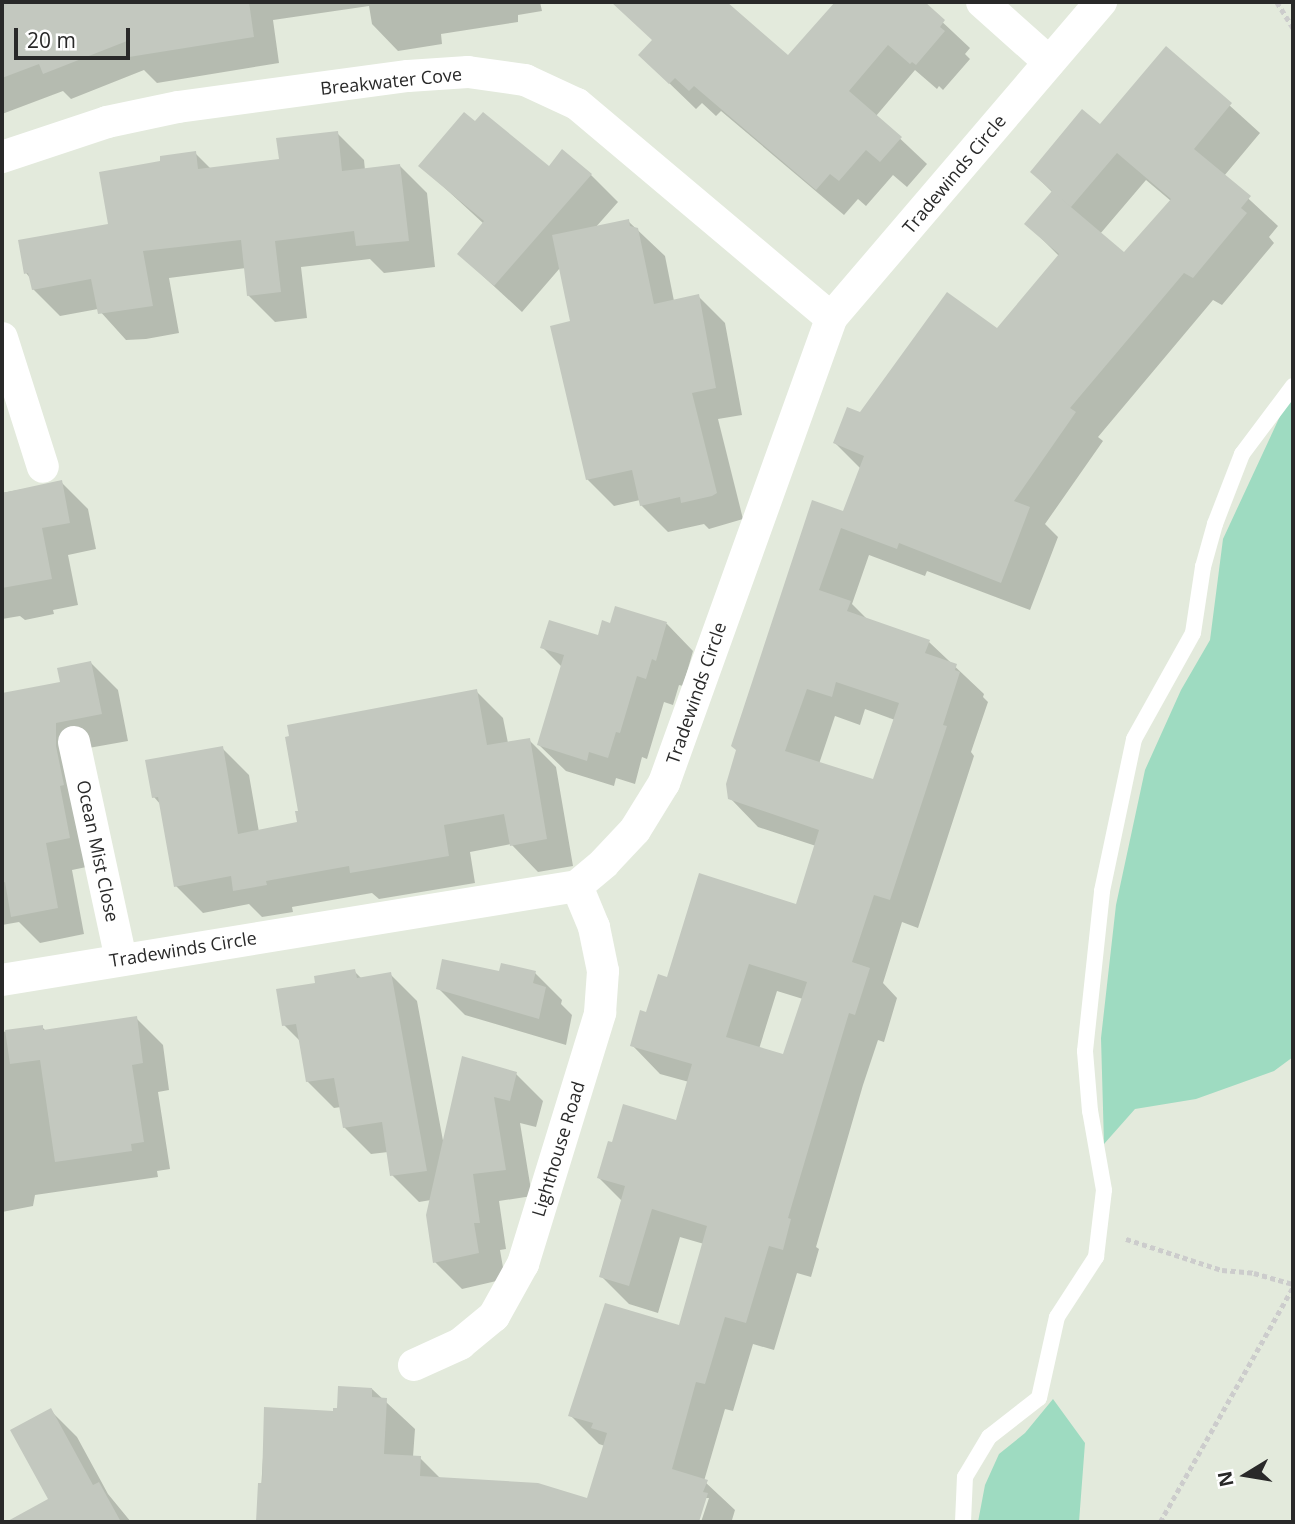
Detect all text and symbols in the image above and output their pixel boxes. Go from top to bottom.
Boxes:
scale bar [18,14,133,58]
text: 20 m [27,26,76,54]
street label: Breakwater Cove [319,63,463,99]
street label: Tradewinds Circle [898,110,1010,238]
street label: Tradewinds Circle [662,619,730,767]
street label: Ocean Mist Close [72,778,124,924]
street label: Tradewinds Circle [108,927,258,971]
street label: Lighthouse Road [527,1079,589,1219]
north arrow [1211,1440,1281,1510]
text: N [1211,1469,1240,1489]

